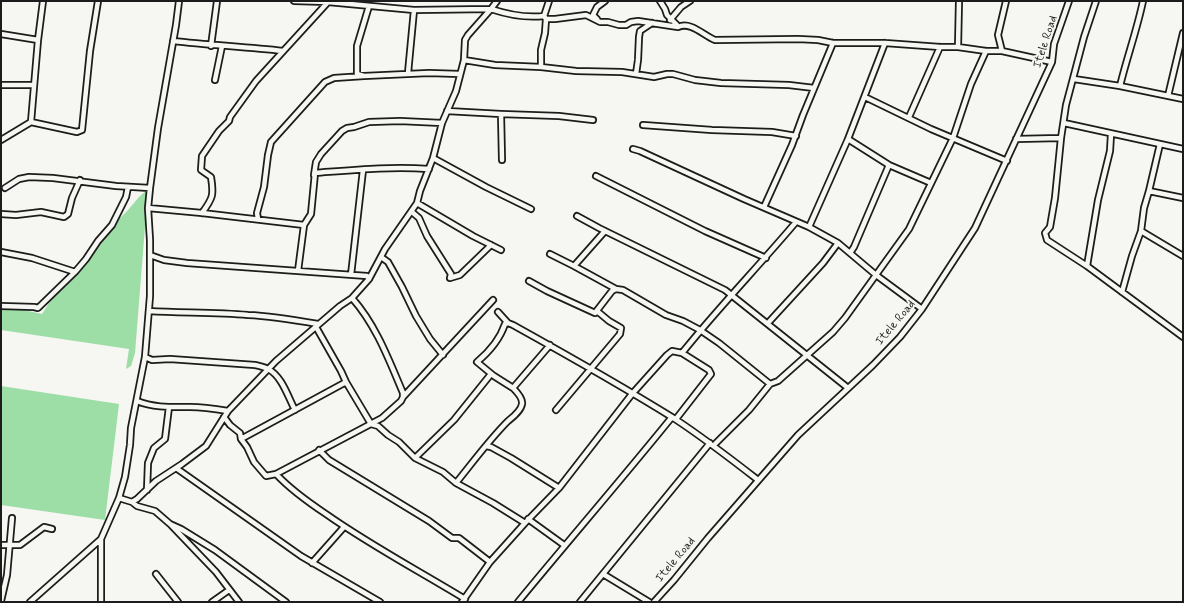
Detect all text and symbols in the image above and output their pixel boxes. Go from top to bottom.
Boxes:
street label: Itele Road [1031,14,1061,70]
street label: Itele Road [873,298,919,348]
street label: Itele Road [653,535,699,585]

